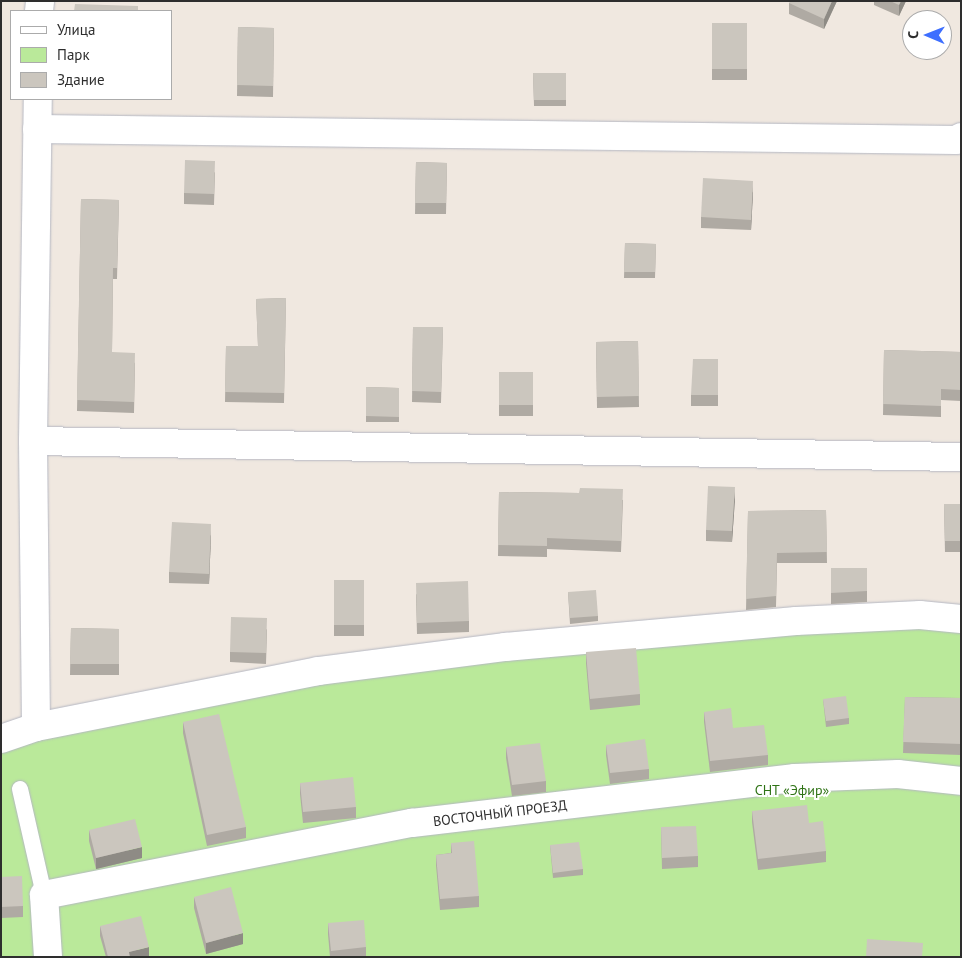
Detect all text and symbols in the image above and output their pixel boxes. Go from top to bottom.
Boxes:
legend [10,10,172,100]
north arrow [902,10,952,60]
text: Улица [57,20,95,39]
text: С [904,31,922,39]
text: Парк [57,45,90,64]
text: Здание [57,70,105,89]
park label: СНТ «Эфир» [754,782,830,798]
street label: ВОСТОЧНЫЙ ПРОЕЗД [432,796,568,830]

